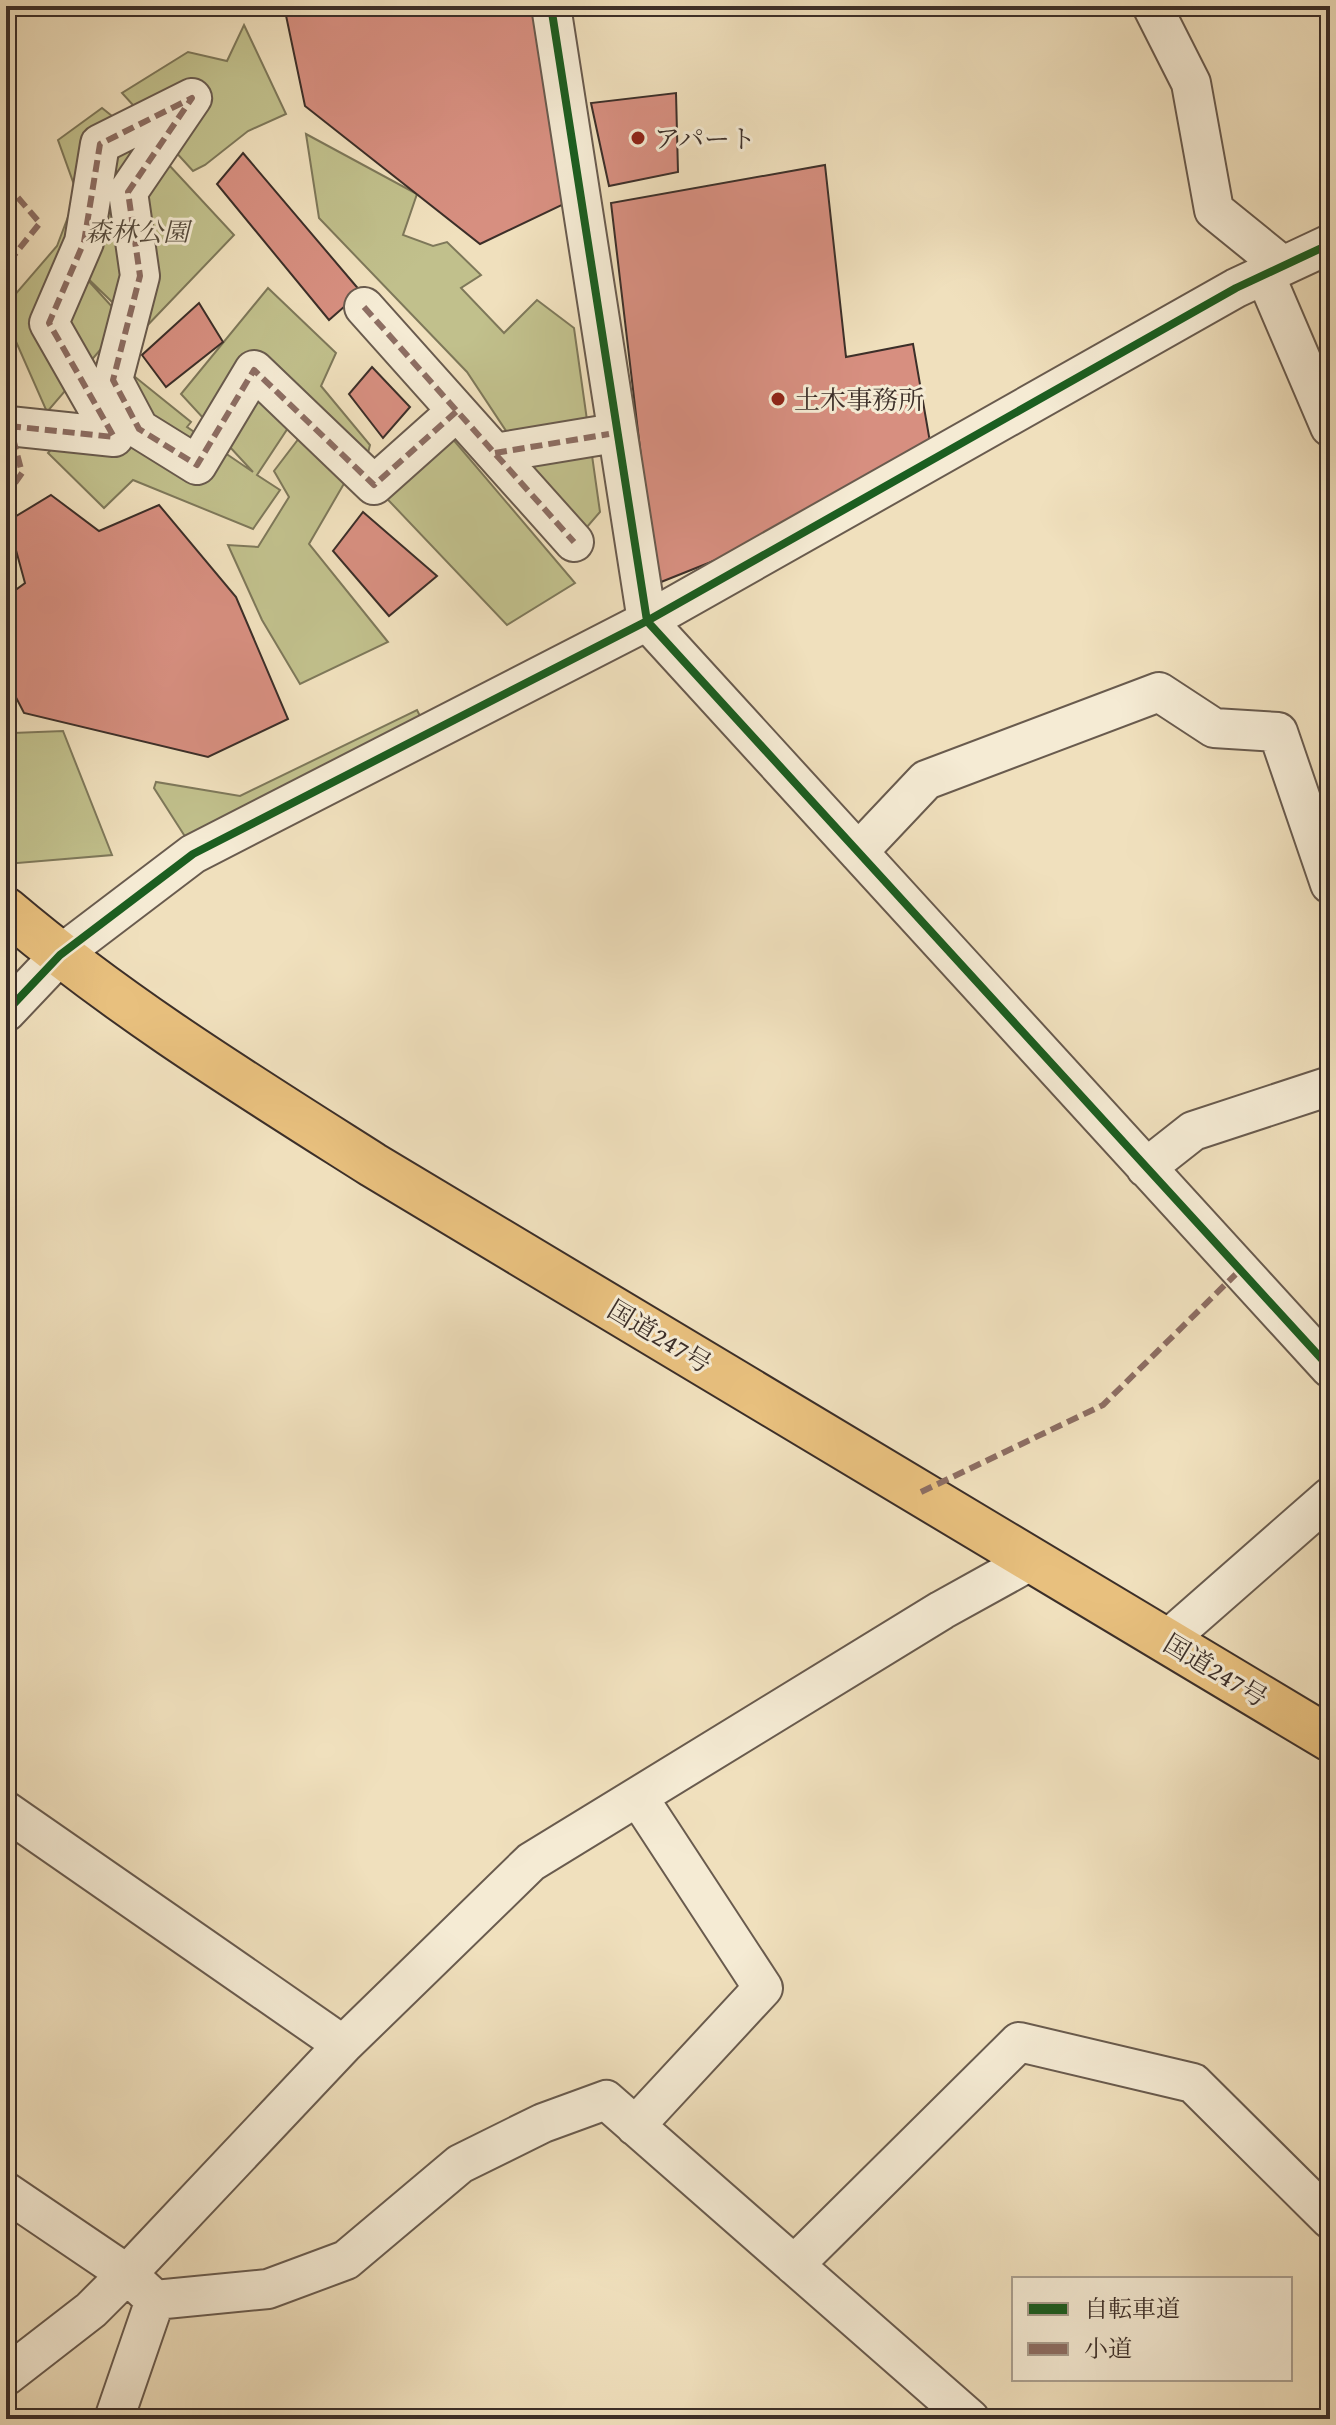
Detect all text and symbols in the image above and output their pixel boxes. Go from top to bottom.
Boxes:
place label: アパート [654,119,756,158]
marker: アパート [629,129,647,147]
park label: 森林公園 [85,212,193,251]
place label: 土木事務所 [794,380,924,419]
marker: 土木事務所 [769,390,787,408]
street label: 国道247号 [600,1290,720,1382]
street label: 国道247号 [1156,1624,1276,1716]
legend [1012,2277,1292,2381]
text: 自転車道 [1084,2291,1180,2326]
text: 小道 [1084,2331,1132,2366]

